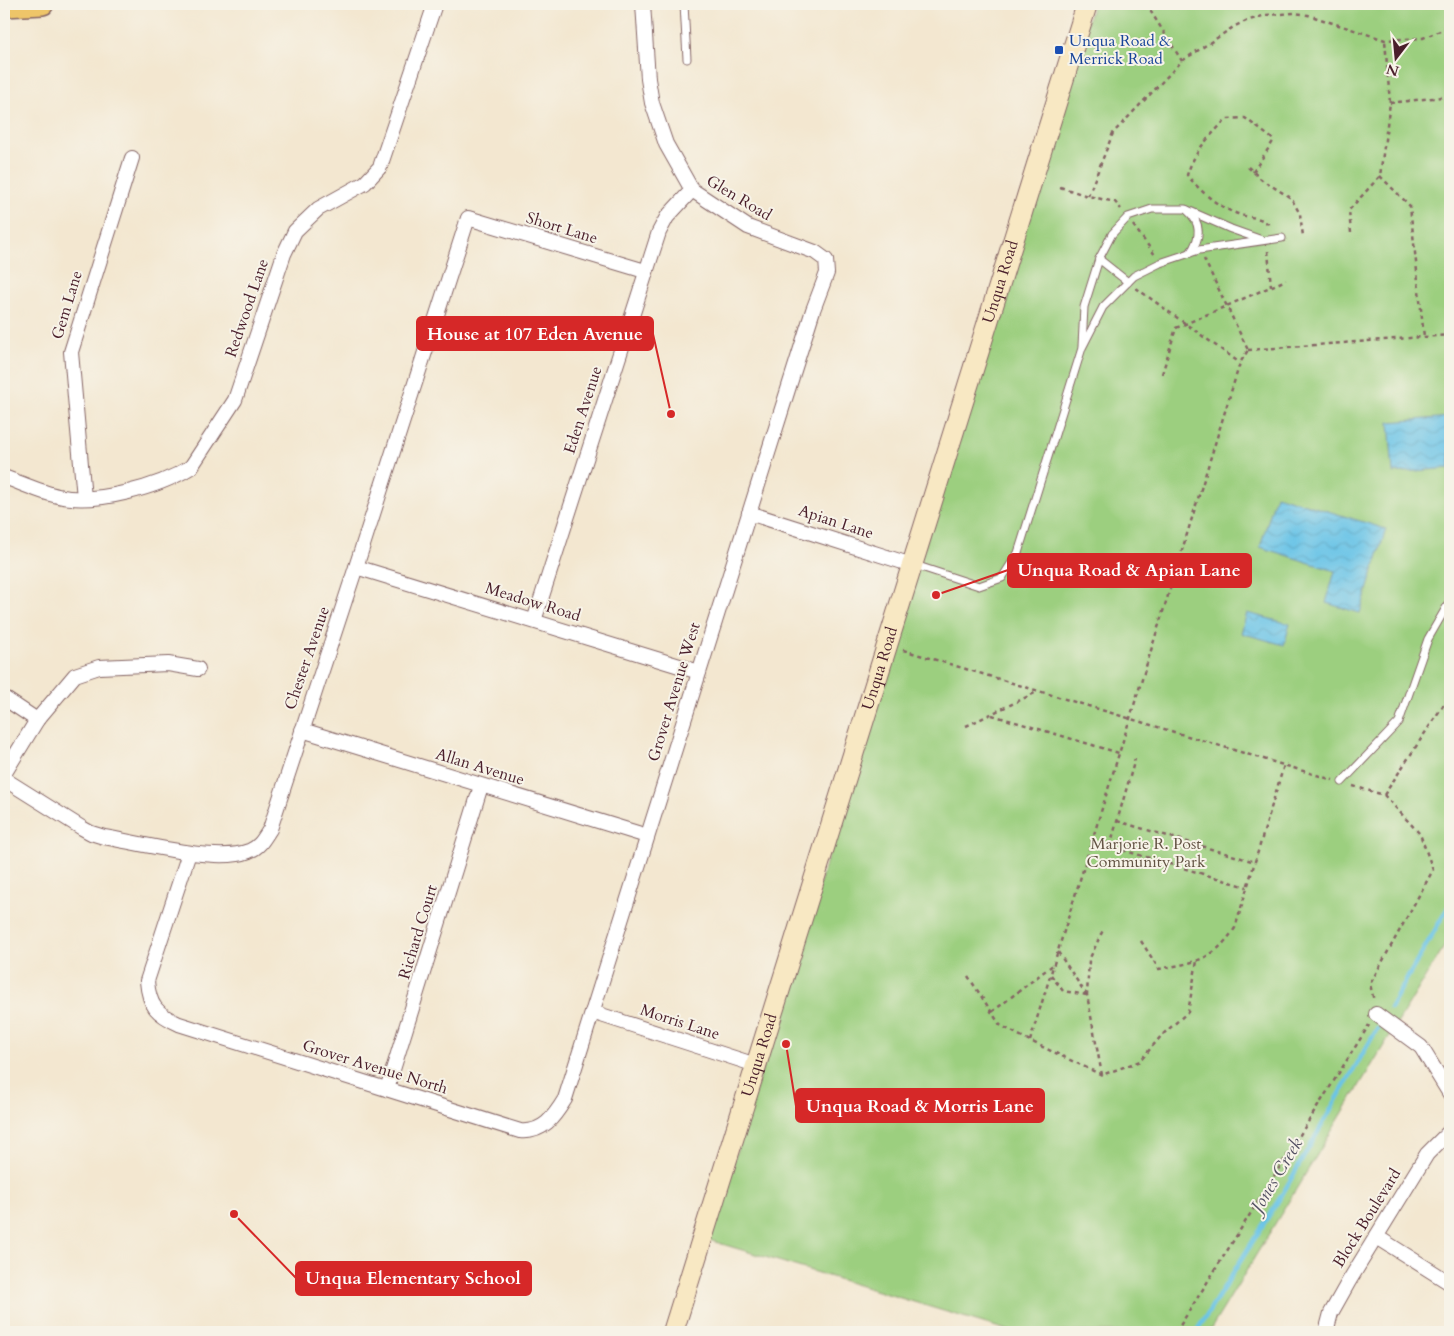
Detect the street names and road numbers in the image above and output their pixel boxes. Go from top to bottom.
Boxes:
street label: Glen Road [702,170,776,226]
street label: Short Lane [524,207,600,249]
street label: Unqua Road [977,237,1024,326]
street label: Redwood Lane [220,256,274,360]
street label: Gem Lane [46,268,88,342]
street label: Eden Avenue [558,363,608,457]
street label: Apian Lane [796,500,876,544]
street label: Meadow Road [483,577,584,627]
street label: Chester Avenue [279,603,335,713]
street label: Grover Avenue West [642,620,706,764]
street label: Unqua Road [857,624,903,713]
street label: Allan Avenue [433,743,527,791]
street label: Richard Court [393,882,443,982]
street label: Morris Lane [637,999,723,1045]
street label: Unqua Road [736,1010,783,1099]
street label: Grover Avenue North [300,1034,451,1100]
street label: Block Boulevard [1328,1164,1406,1272]

